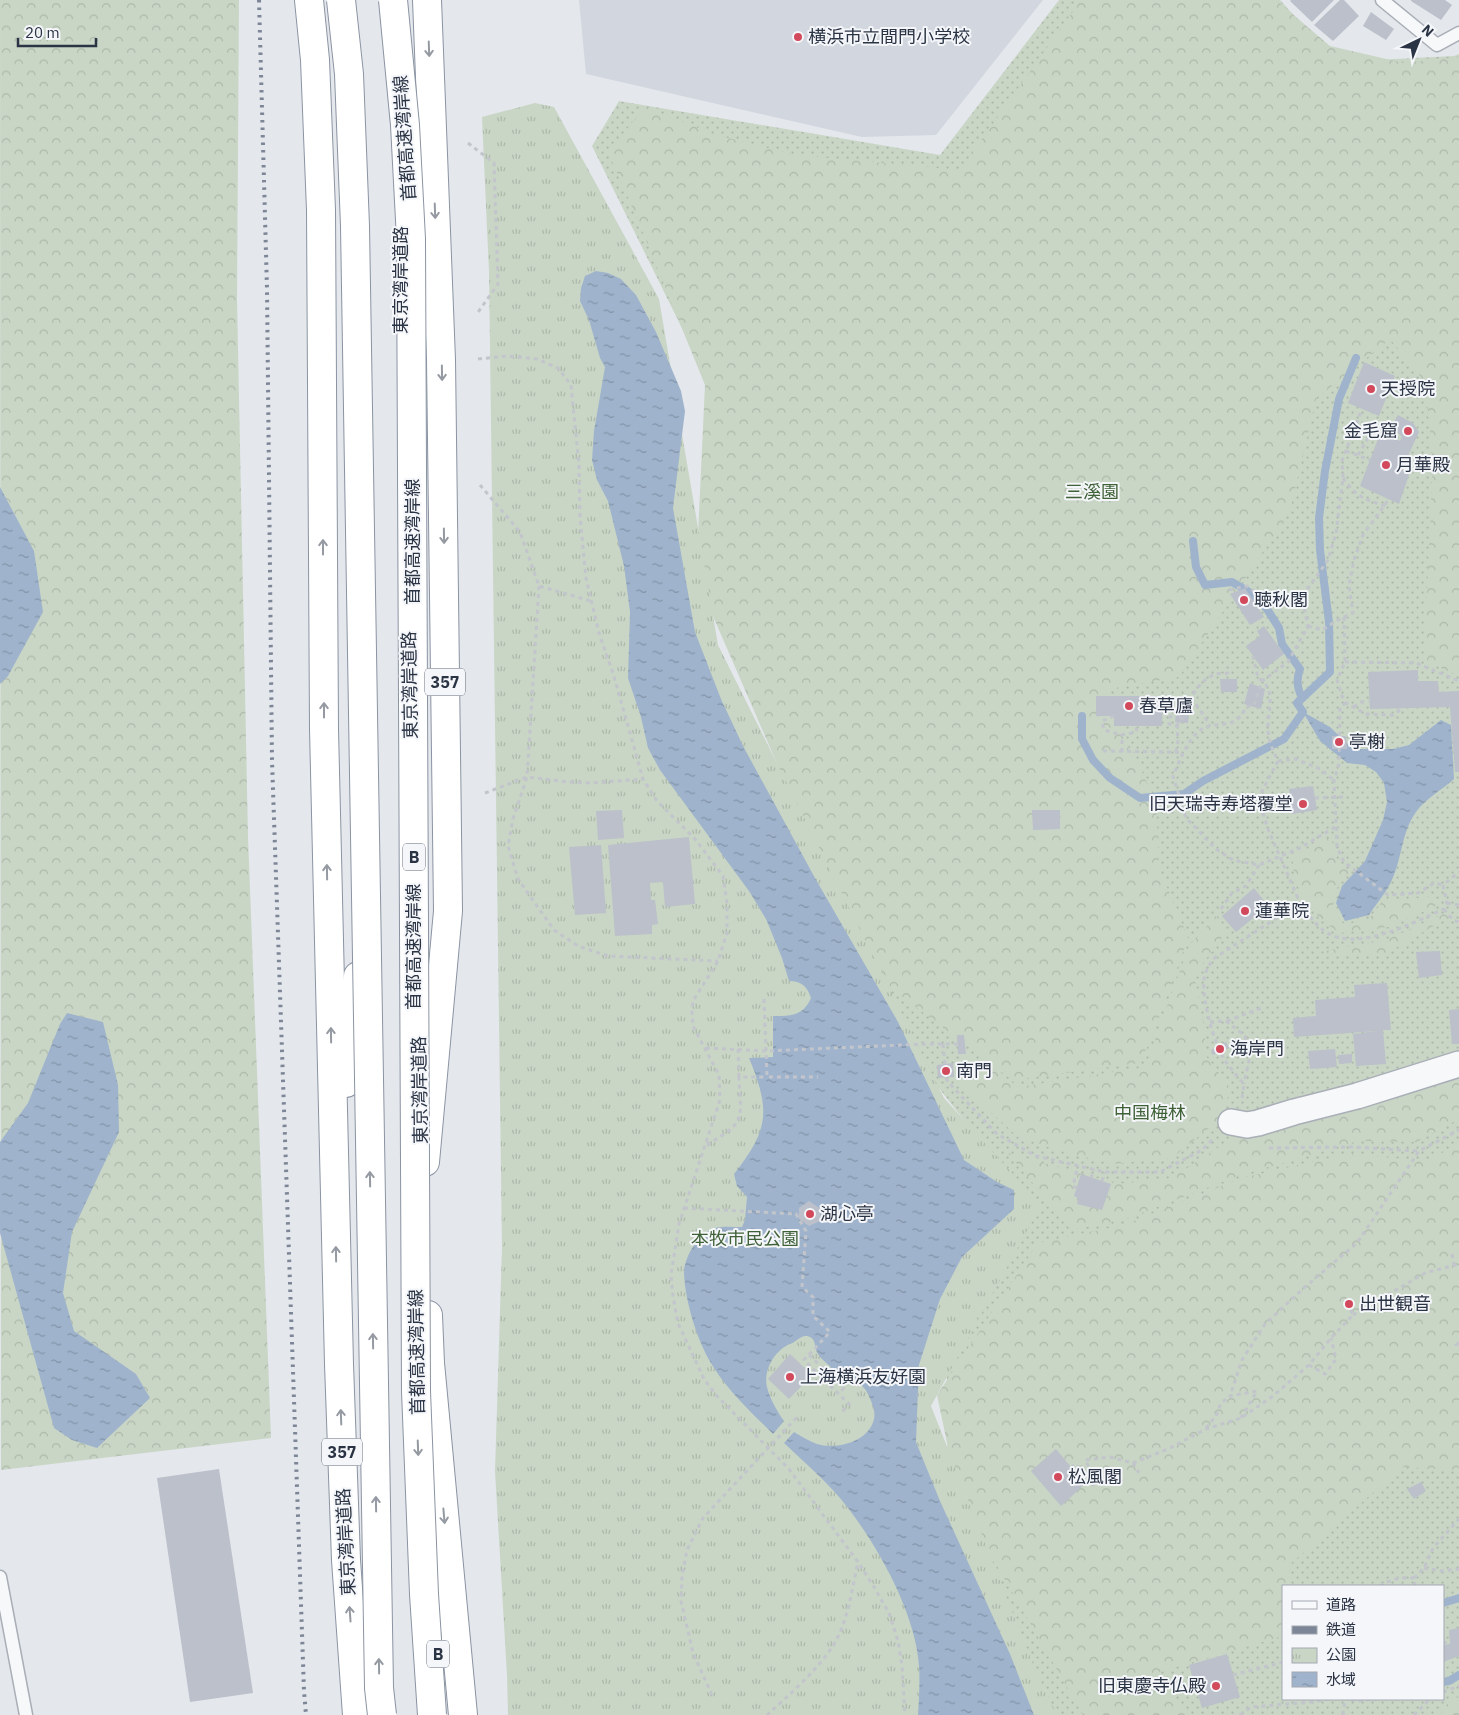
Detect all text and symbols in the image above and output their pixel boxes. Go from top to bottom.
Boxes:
scale bar [18,15,95,47]
north arrow [1394,15,1444,65]
text: N [1418,20,1438,41]
text: 20 m [25,23,60,42]
place label: 横浜市立間門小学校 [808,25,970,48]
marker: 横浜市立間門小学校 [792,31,804,43]
one-way arrow [424,40,433,56]
street label: 首都高速湾岸線 [389,74,420,202]
one-way arrow [431,203,440,219]
street label: 東京湾岸道路 [389,226,412,334]
one-way arrow [437,365,446,381]
place label: 天授院 [1381,377,1435,400]
marker: 天授院 [1365,383,1377,395]
place label: 金毛窟 [1344,419,1398,442]
marker: 金毛窟 [1402,425,1414,437]
place label: 月華殿 [1396,453,1450,476]
marker: 月華殿 [1380,459,1392,471]
street label: 首都高速湾岸線 [401,479,424,605]
park label: 三溪園 [1065,480,1119,503]
one-way arrow [439,528,448,544]
one-way arrow [318,540,328,556]
place label: 聴秋閣 [1254,588,1308,611]
marker: 聴秋閣 [1238,594,1250,606]
street label: 東京湾岸道路 [397,631,422,739]
road number: 357 [425,669,465,696]
place label: 春草廬 [1139,694,1193,717]
marker: 春草廬 [1123,700,1135,712]
one-way arrow [319,702,329,718]
place label: 亭榭 [1349,730,1385,753]
marker: 亭榭 [1333,736,1345,748]
place label: 旧天瑞寺寿塔覆堂 [1149,792,1293,815]
marker: 旧天瑞寺寿塔覆堂 [1297,798,1309,810]
road number: B [403,844,425,870]
one-way arrow [323,865,332,881]
street label: 首都高速湾岸線 [402,884,425,1010]
place label: 蓮華院 [1255,899,1309,922]
marker: 蓮華院 [1239,905,1251,917]
one-way arrow [326,1027,336,1044]
street label: 東京湾岸道路 [407,1036,432,1144]
place label: 海岸門 [1230,1037,1284,1060]
marker: 海岸門 [1214,1043,1226,1055]
place label: 南門 [956,1059,992,1082]
marker: 南門 [940,1065,952,1077]
park label: 中国梅林 [1114,1101,1186,1124]
one-way arrow [365,1171,375,1188]
place label: 湖心亭 [820,1202,874,1225]
marker: 湖心亭 [804,1208,816,1220]
park label: 本牧市民公園 [691,1227,799,1250]
one-way arrow [331,1247,341,1263]
street label: 首都高速湾岸線 [404,1289,429,1415]
place label: 出世観音 [1359,1292,1431,1315]
marker: 出世観音 [1343,1298,1355,1310]
one-way arrow [368,1334,378,1350]
place label: 上海横浜友好園 [800,1365,926,1388]
marker: 上海横浜友好園 [784,1371,796,1383]
one-way arrow [336,1409,345,1425]
road number: 357 [322,1438,362,1465]
one-way arrow [414,1440,423,1456]
place label: 松風閣 [1068,1465,1122,1488]
marker: 松風閣 [1052,1471,1064,1483]
street label: 東京湾岸道路 [331,1487,360,1597]
one-way arrow [371,1496,381,1512]
one-way arrow [439,1507,449,1523]
legend [1282,1585,1444,1700]
text: 道路 [1326,1595,1356,1614]
one-way arrow [345,1606,354,1622]
text: 鉄道 [1326,1620,1356,1639]
road number: B [427,1640,449,1668]
text: 公園 [1326,1645,1356,1664]
one-way arrow [374,1659,384,1675]
text: 水域 [1326,1670,1356,1689]
place label: 旧東慶寺仏殿 [1098,1674,1206,1697]
marker: 旧東慶寺仏殿 [1210,1680,1222,1692]

